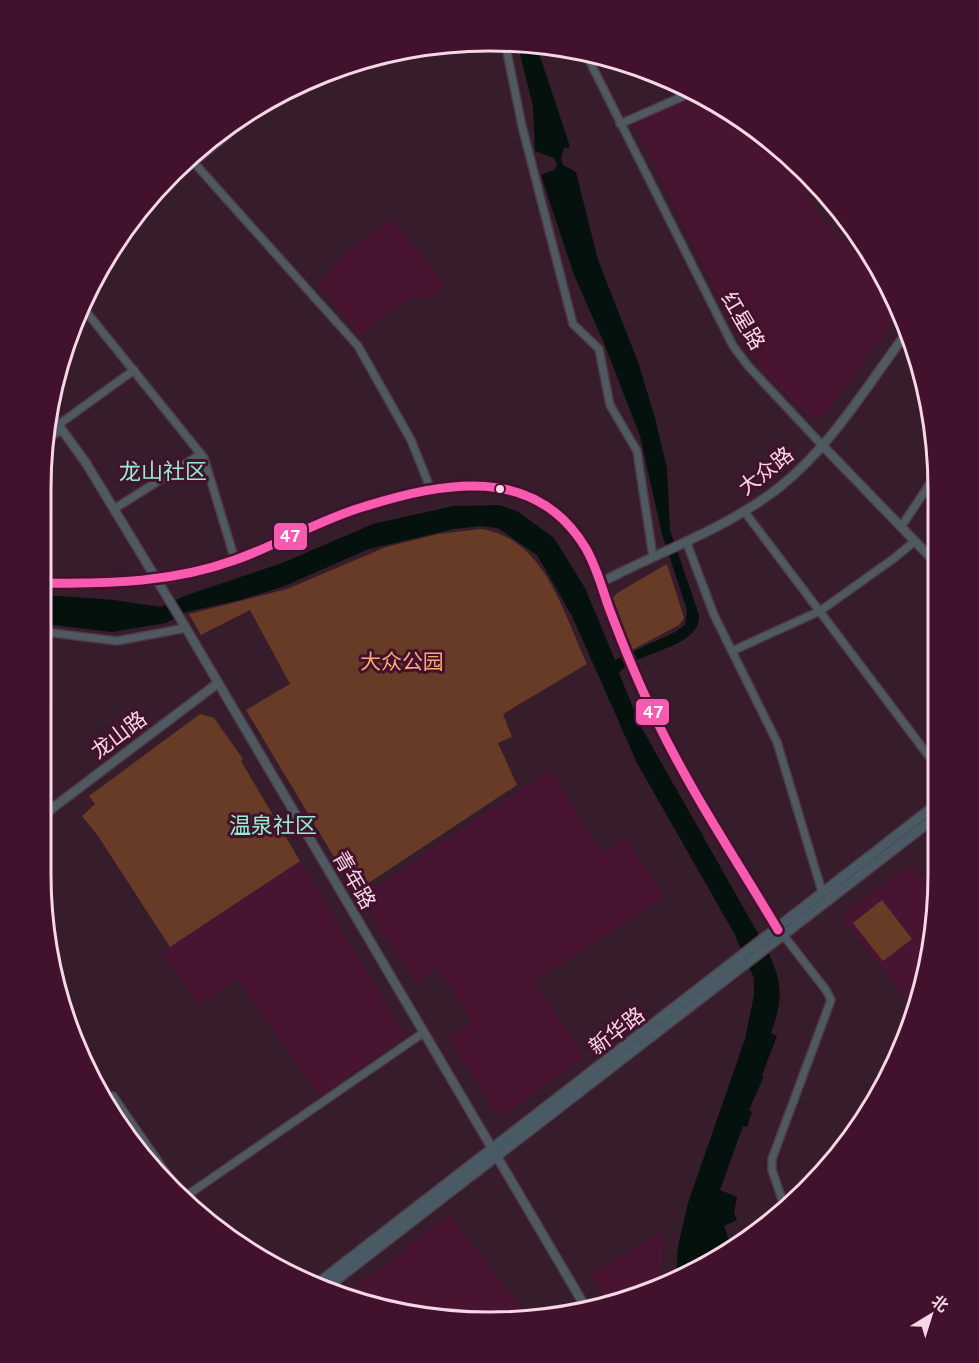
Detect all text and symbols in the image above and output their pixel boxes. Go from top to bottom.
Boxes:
street label: 红星路 [716,287,770,354]
street label: 大众路 [733,441,798,500]
district label: 龙山社区 [119,458,207,484]
unlabelled marker [494,483,506,495]
line badge: 47 [273,522,308,551]
text: 47 [280,527,300,546]
park label: 大众公园 [360,649,444,674]
line badge: 47 [635,698,670,726]
text: 47 [643,703,663,722]
street label: 龙山路 [86,706,151,764]
district label: 温泉社区 [229,812,317,838]
street label: 青年路 [328,846,381,913]
street label: 新华路 [584,1002,649,1060]
north arrow [901,1285,961,1345]
text: 北 [928,1291,952,1316]

